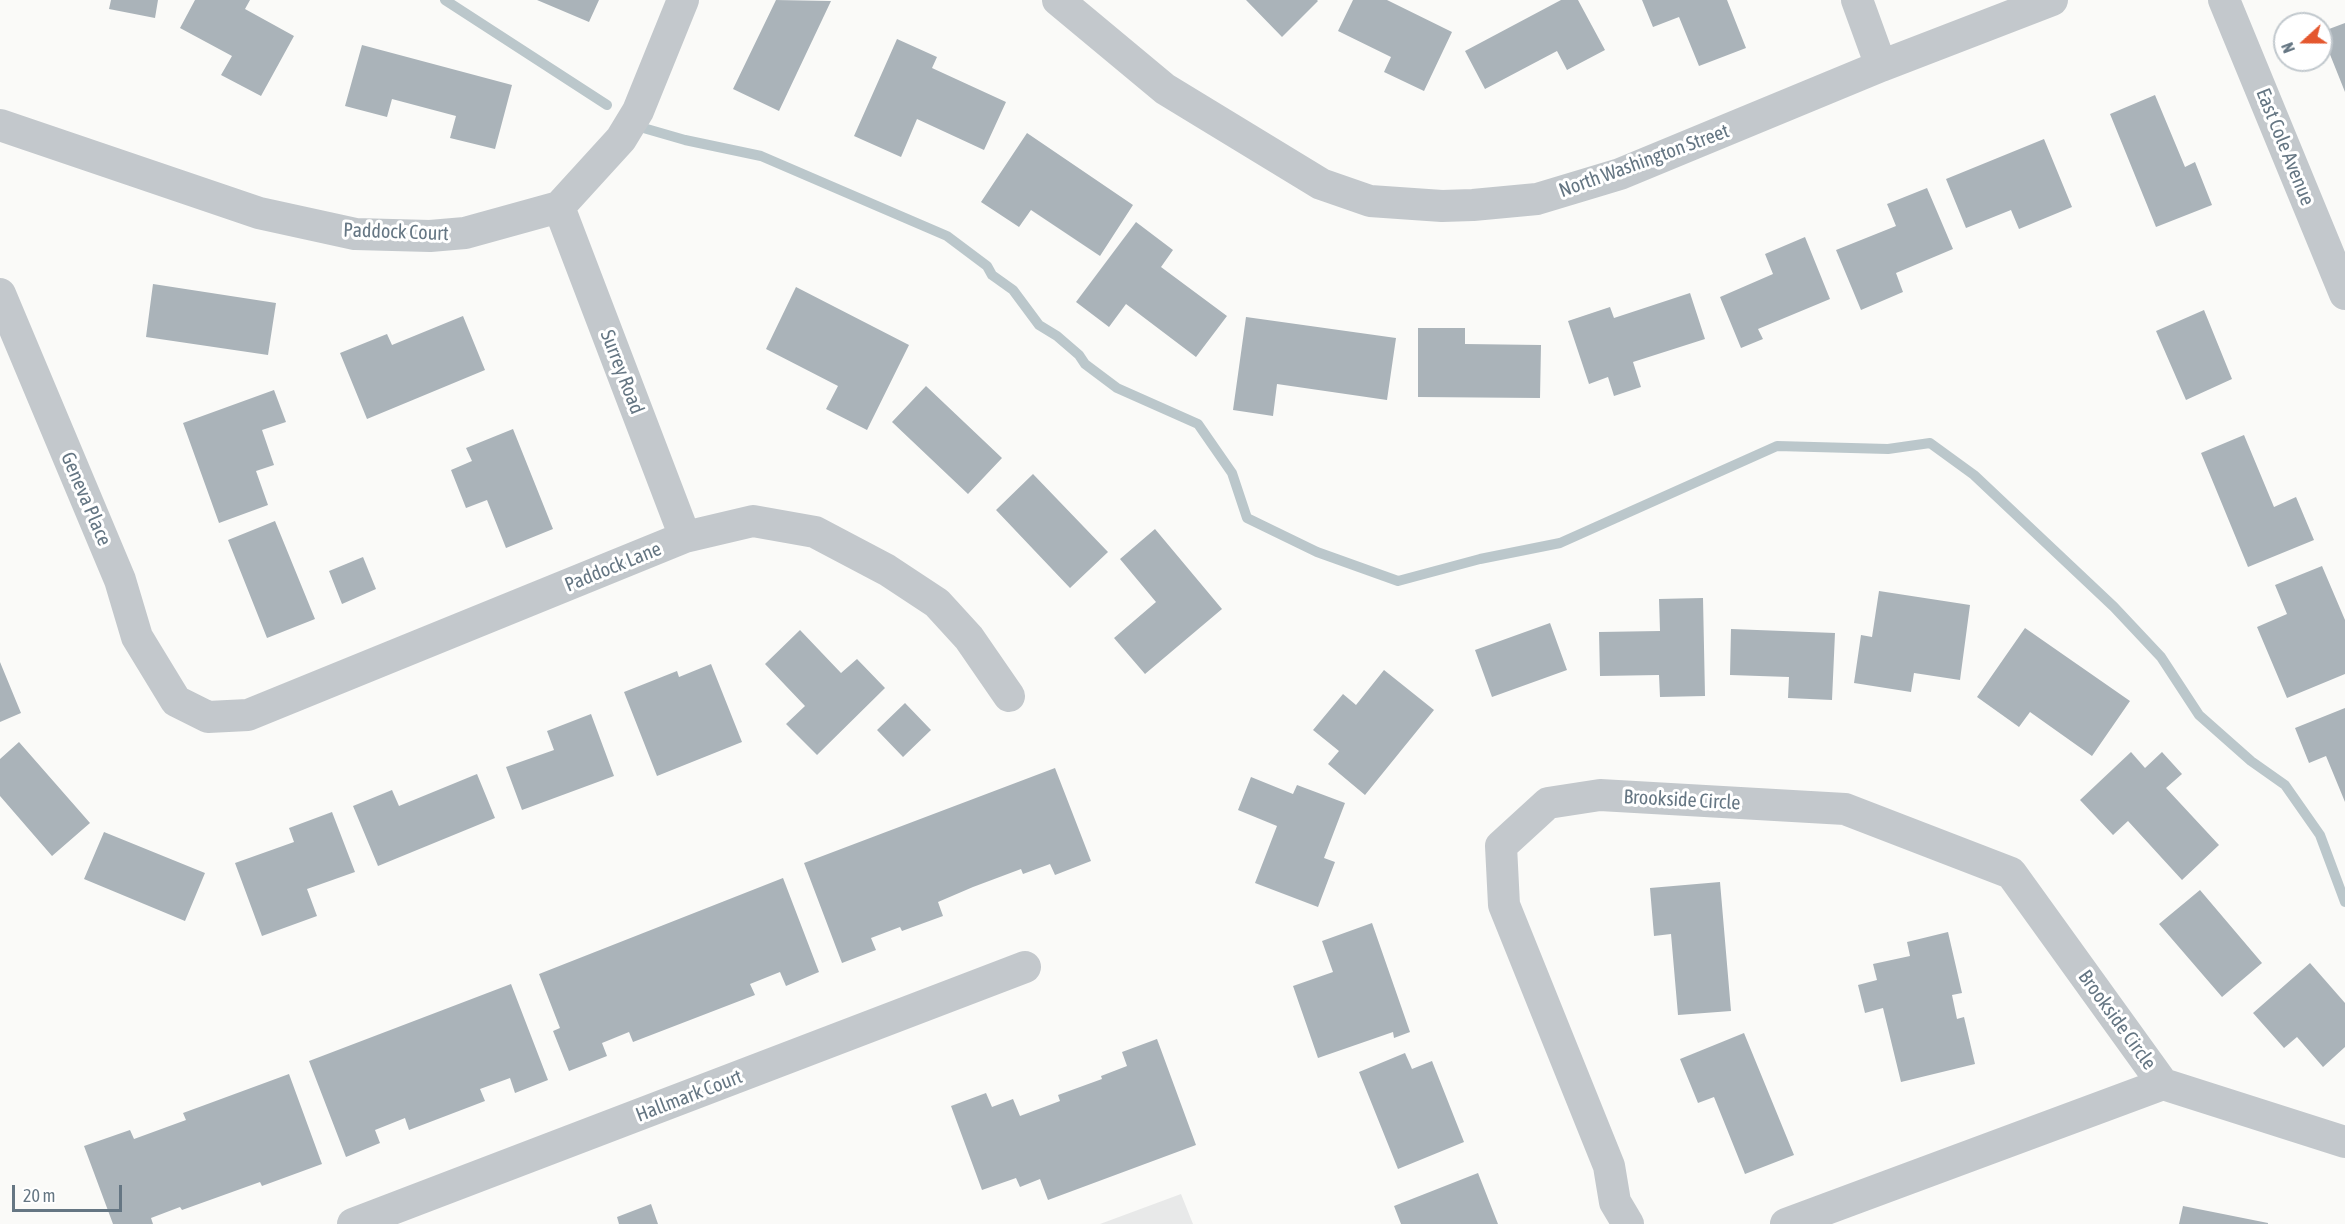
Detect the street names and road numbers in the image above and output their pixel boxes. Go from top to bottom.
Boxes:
street label: East Cole Avenue [2251,85,2319,209]
street label: North Washington Street [1556,119,1732,203]
street label: Paddock Court [343,218,449,246]
street label: Surrey Road [595,327,649,417]
street label: Geneva Place [56,449,116,549]
street label: Paddock Lane [561,537,665,597]
street label: Brookside Circle [1623,785,1741,815]
street label: Brookside Circle [2073,966,2161,1074]
street label: Hallmark Court [632,1065,746,1127]

